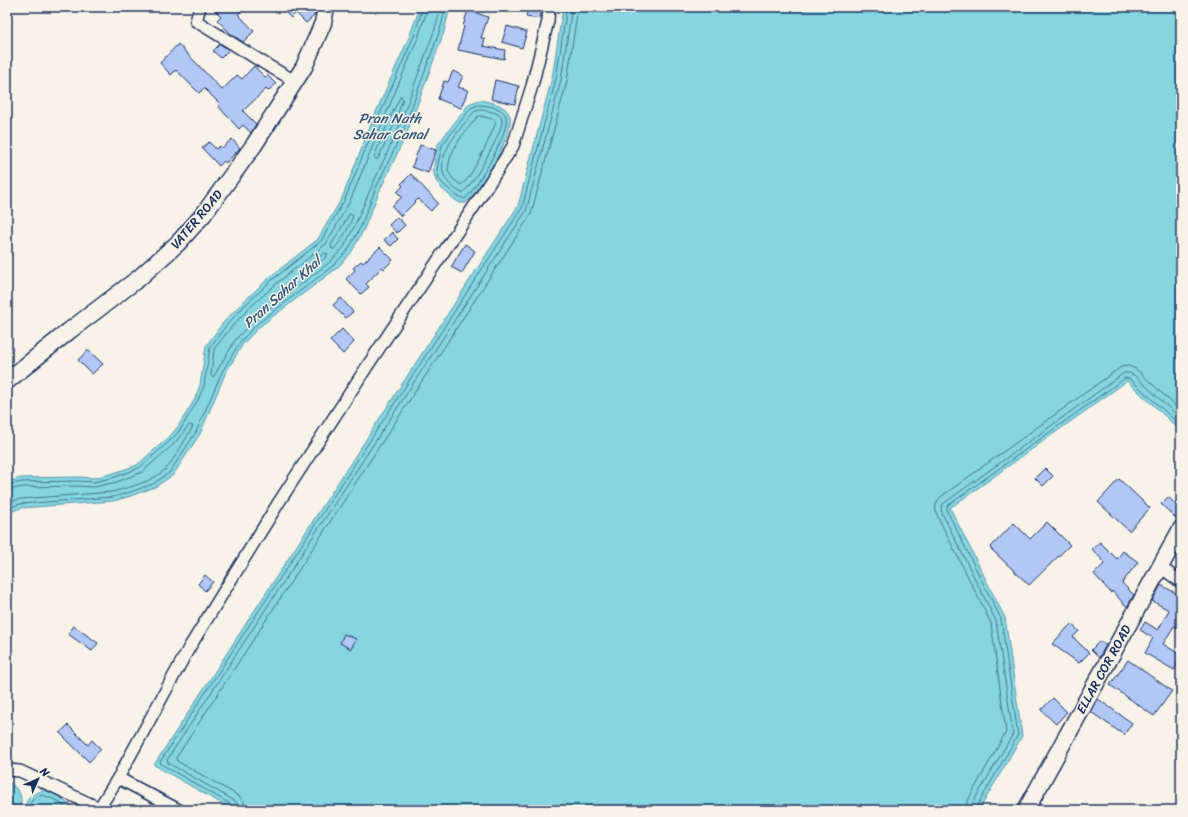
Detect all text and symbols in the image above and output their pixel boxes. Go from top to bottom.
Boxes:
water label: Pran Nath Sahar Canal [353,106,430,147]
street label: VATER ROAD [164,184,229,254]
water label: Pran Sahar Khal [237,248,330,335]
street label: ELLAR COR ROAD [1069,620,1138,718]
north arrow [18,759,58,799]
text: N [35,762,54,782]

